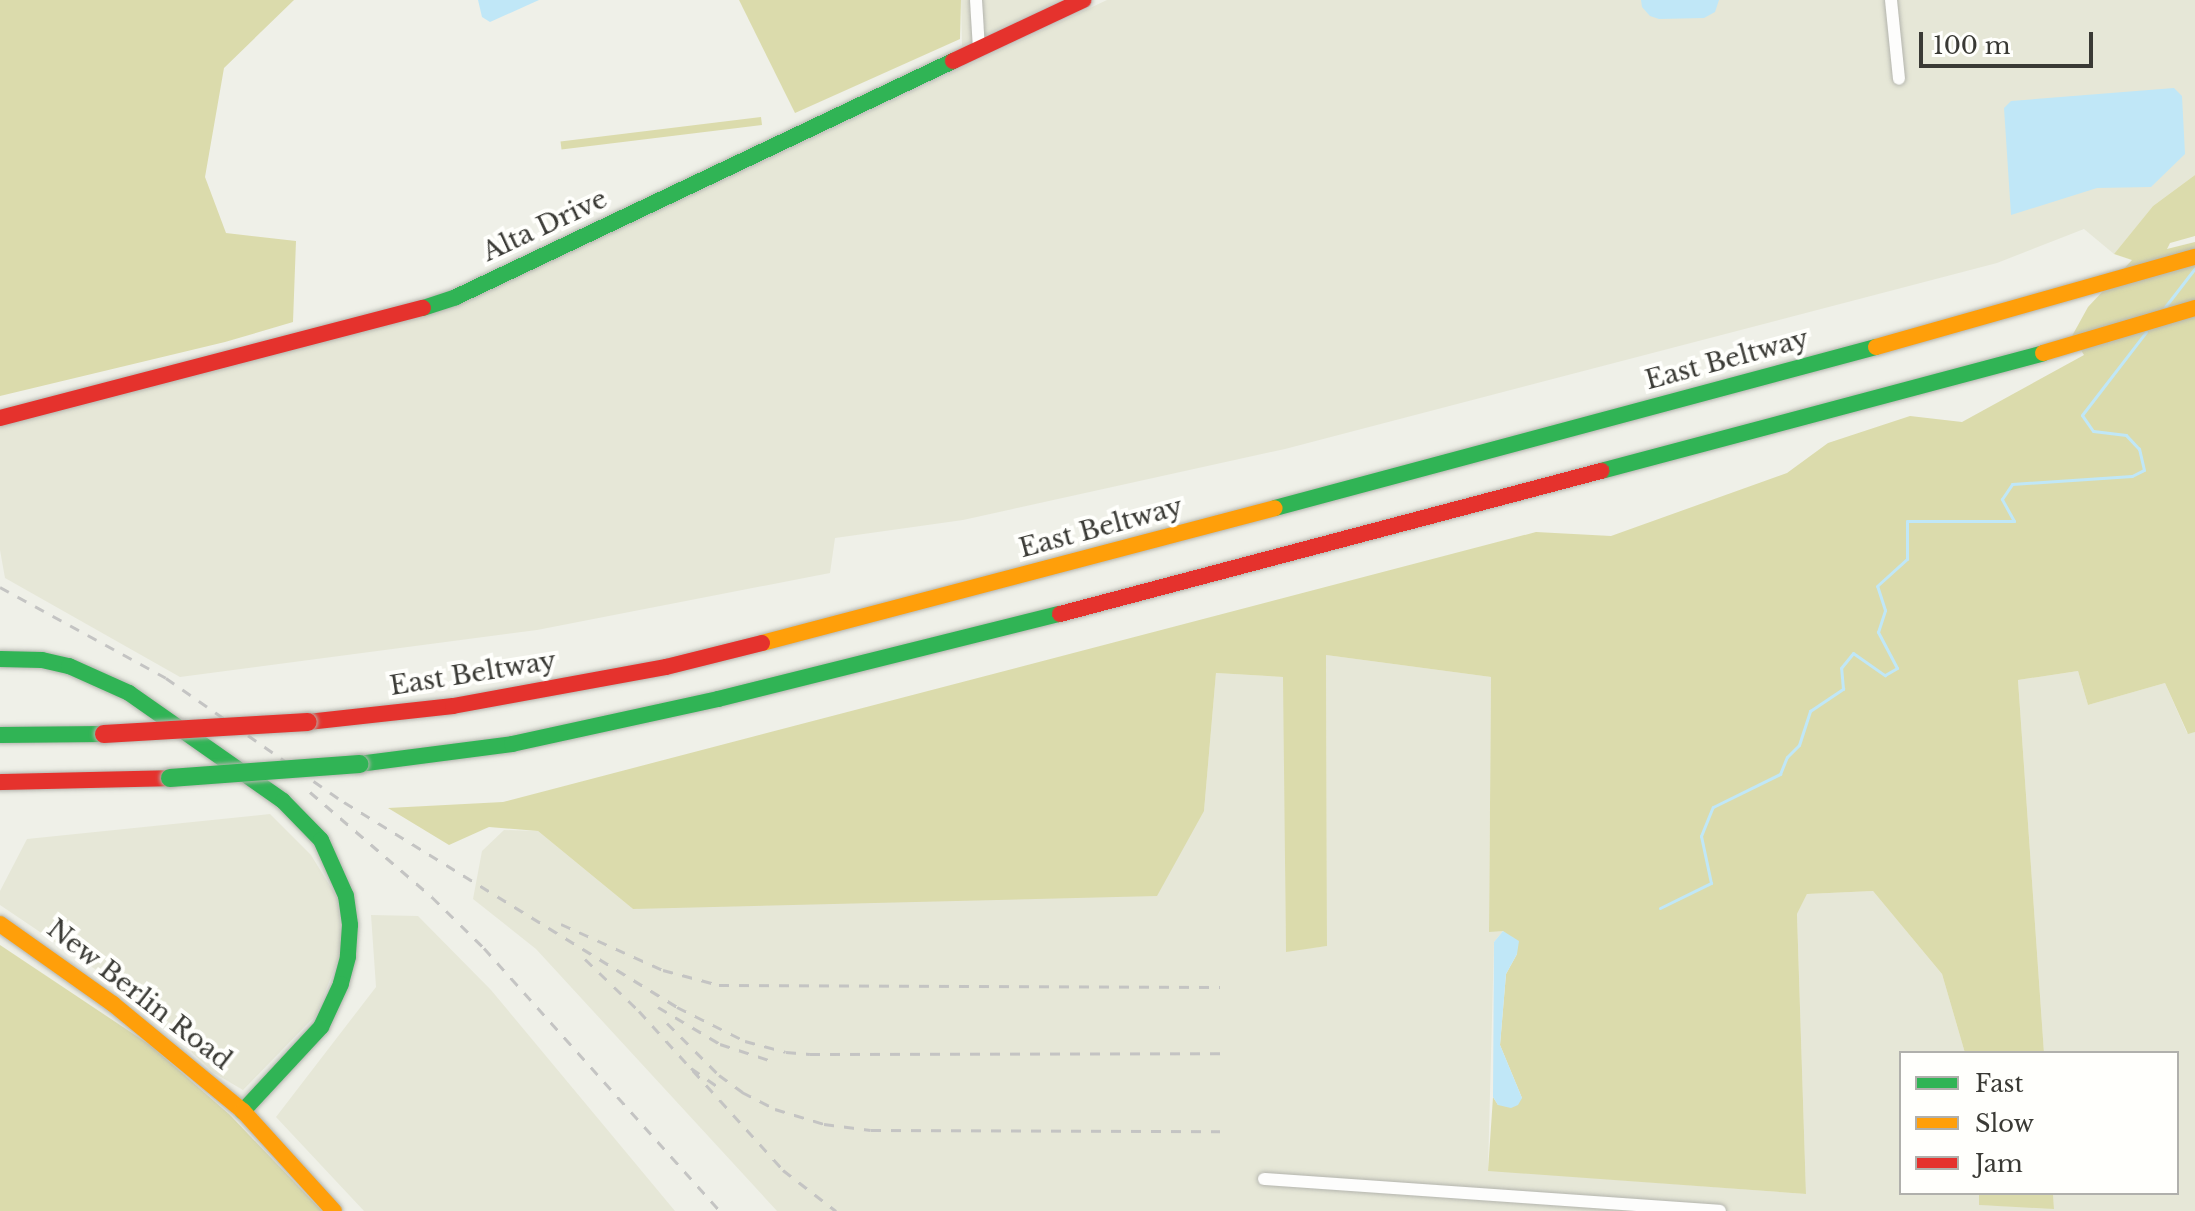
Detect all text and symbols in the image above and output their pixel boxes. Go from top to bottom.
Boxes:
scale bar [1923,16,2097,66]
text: 100 m [1933,31,2011,60]
street label: Alta Drive [477,183,613,269]
street label: East Beltway [1642,323,1812,397]
street label: East Beltway [1016,491,1186,565]
street label: East Beltway [388,645,558,703]
street label: New Berlin Road [40,913,238,1077]
legend [1899,1051,2179,1195]
text: Fast [1975,1069,2023,1098]
text: Slow [1975,1109,2034,1138]
text: Jam [1975,1149,2023,1178]

